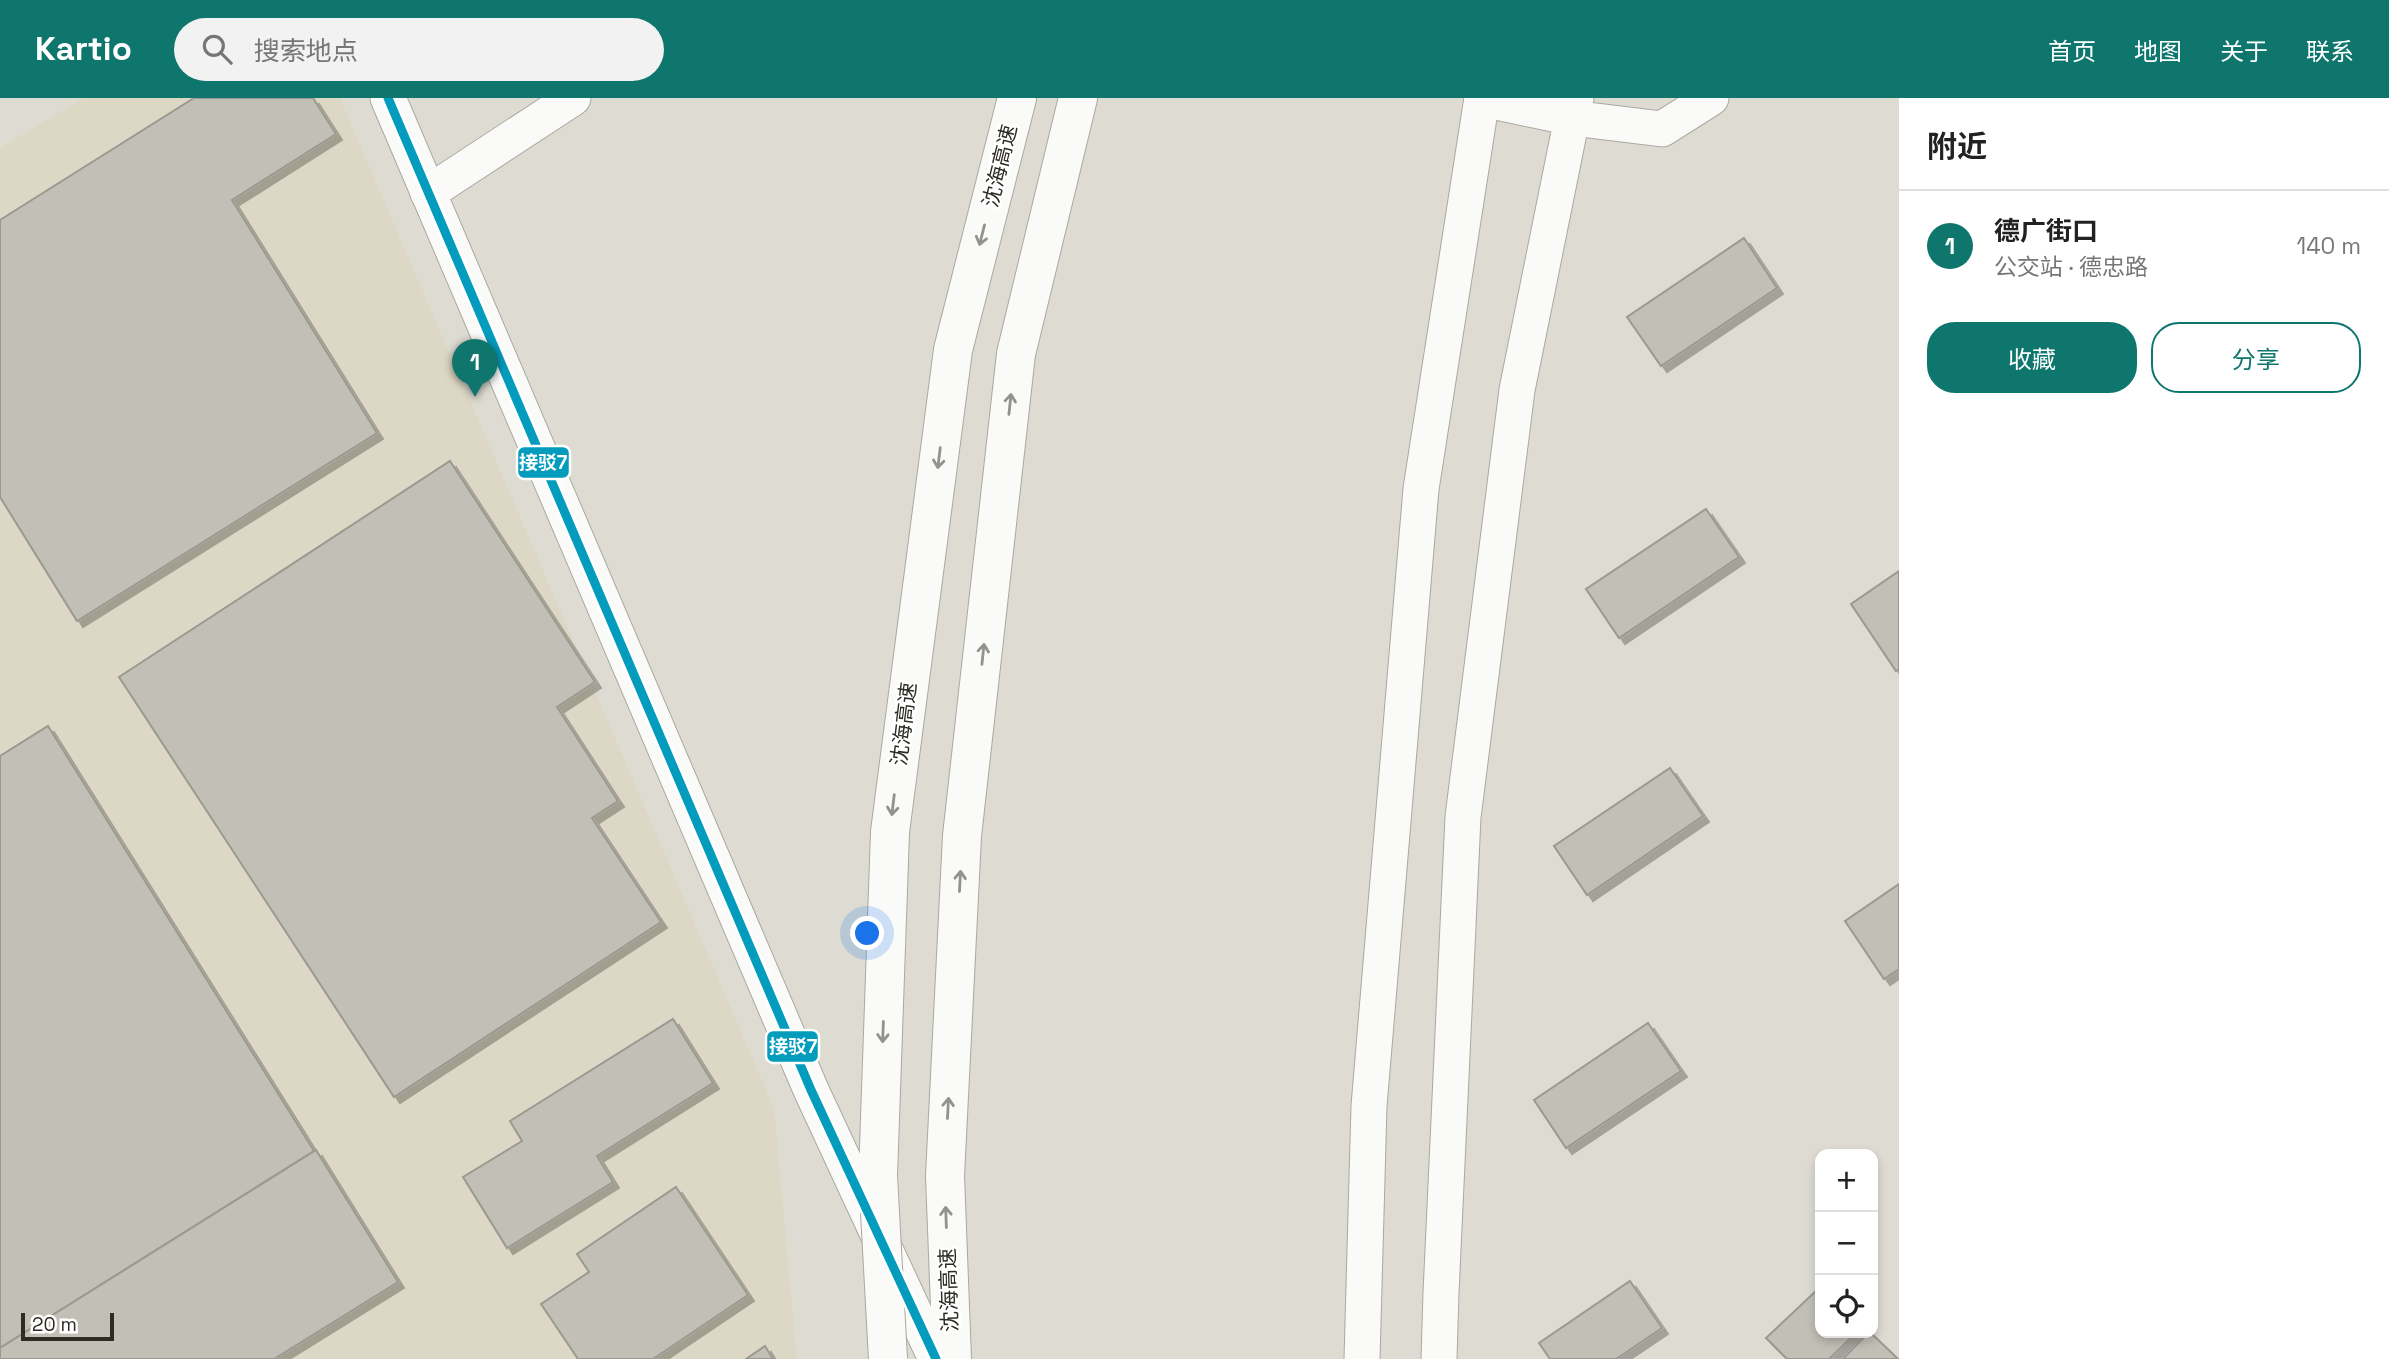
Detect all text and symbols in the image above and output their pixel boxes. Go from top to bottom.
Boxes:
search box [174,18,664,81]
text: Kartio [35,28,132,70]
icon: search [198,30,236,68]
text: 搜索地点 [254,34,358,68]
text: 首页 [2048,36,2096,67]
text: 地图 [2134,36,2182,67]
text: 关于 [2220,36,2268,67]
text: 联系 [2306,36,2354,67]
street label: 沈海高速 [976,122,1023,210]
text: 附近 [1927,127,1987,166]
text: 德广街口 [1994,214,2098,248]
one-way arrow [975,224,988,246]
text: 1 [1945,231,1955,261]
text: 140 m [2297,231,2361,261]
text: 公交站 · 德忠路 [1994,252,2148,282]
button: 收藏 [1927,322,2137,393]
button: 分享 [2151,322,2361,393]
pin: 1 [452,339,498,397]
one-way arrow [1004,393,1017,416]
line badge: 接驳7 [517,446,570,479]
one-way arrow [932,446,945,469]
text: 接驳7 [519,450,568,475]
one-way arrow [976,644,989,666]
street label: 沈海高速 [885,681,922,767]
one-way arrow [887,793,900,816]
one-way arrow [954,870,967,892]
your location [850,916,884,950]
one-way arrow [876,1021,889,1044]
line badge: 接驳7 [766,1030,819,1063]
text: 接驳7 [769,1034,818,1059]
one-way arrow [942,1097,955,1120]
map controls [1815,1149,1878,1338]
button: + [1815,1149,1878,1212]
one-way arrow [940,1206,953,1229]
button: − [1815,1212,1878,1275]
street label: 沈海高速 [934,1248,963,1332]
button: locate [1815,1275,1878,1338]
scale bar [21,1310,114,1342]
text: 20 m [32,1312,77,1337]

